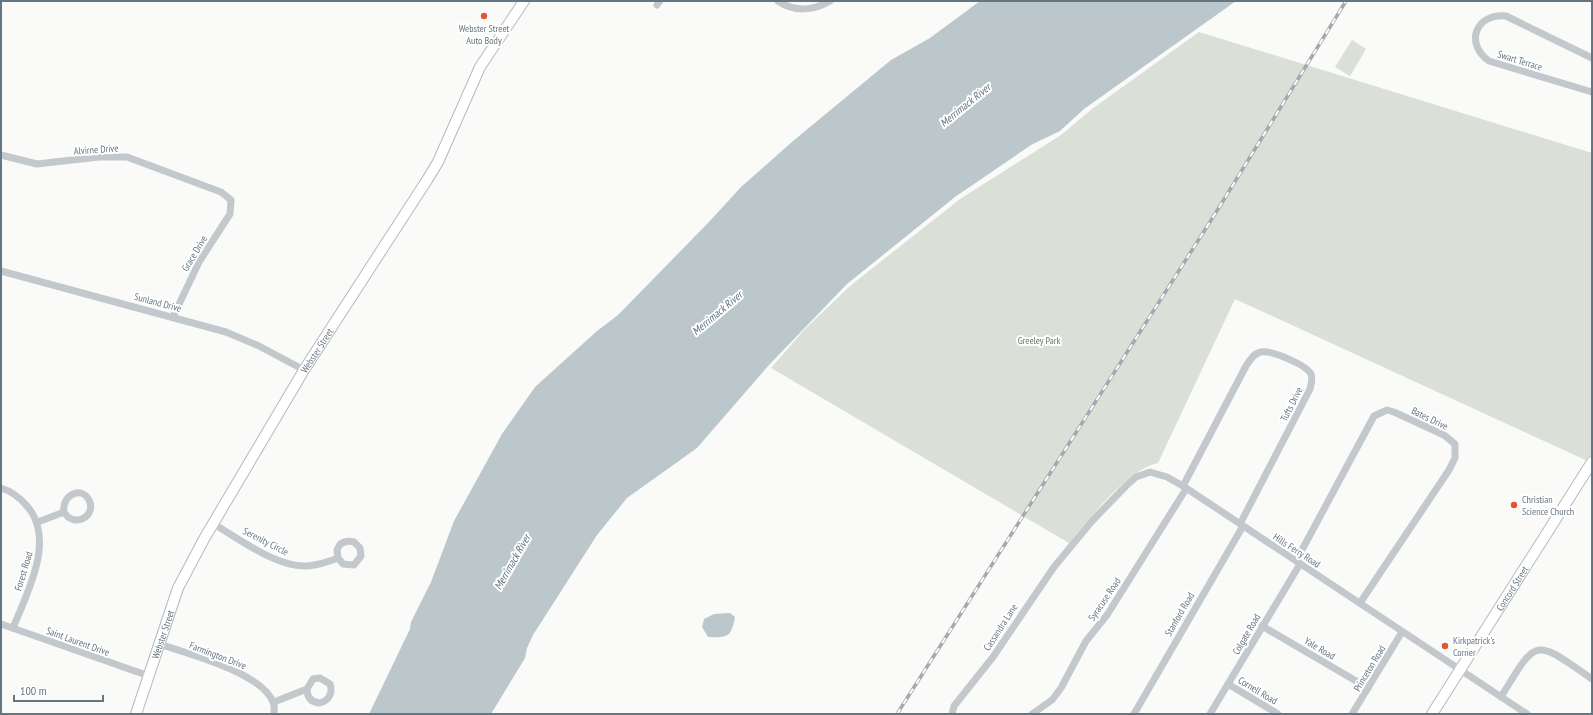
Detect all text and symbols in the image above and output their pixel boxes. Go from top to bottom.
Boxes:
marker: Webster Street Auto Body [479,11,489,21]
place label: Webster Street Auto Body [459,22,510,47]
street label: Swart Terrace [1496,47,1544,73]
water label: Merrimack River [937,79,995,130]
street label: Alvirne Drive [73,141,119,158]
street label: Grace Drive [179,233,210,274]
water label: Merrimack River [689,287,746,338]
street label: Sunland Drive [133,290,183,315]
street label: Webster Street [298,326,336,375]
park label: Greeley Park [1018,334,1060,347]
street label: Tufts Drive [1277,385,1306,424]
street label: Bates Drive [1409,404,1450,433]
place label: Christian Science Church [1522,493,1574,518]
marker: Christian Science Church [1509,500,1519,510]
street label: Serenity Circle [241,524,291,559]
water label: Merrimack River [491,530,534,592]
street label: Hills Ferry Road [1271,530,1323,571]
street label: Forest Road [11,550,36,592]
street label: Concord Street [1493,563,1531,613]
street label: Syracuse Road [1085,575,1124,623]
street label: Stanford Road [1162,590,1197,638]
street label: Cassandra Lane [980,601,1020,653]
street label: Webster Street [149,608,177,661]
street label: Colgate Road [1229,611,1263,657]
street label: Saint Laurent Drive [44,624,111,659]
street label: Yale Road [1302,634,1338,663]
place label: Kirkpatrick's Corner [1453,634,1495,659]
street label: Farmington Drive [188,639,248,672]
marker: Kirkpatrick's Corner [1440,641,1450,651]
street label: Princeton Road [1351,643,1388,694]
street label: Cornell Road [1236,674,1280,707]
scale bar [14,677,103,703]
text: 100 m [20,683,47,698]

